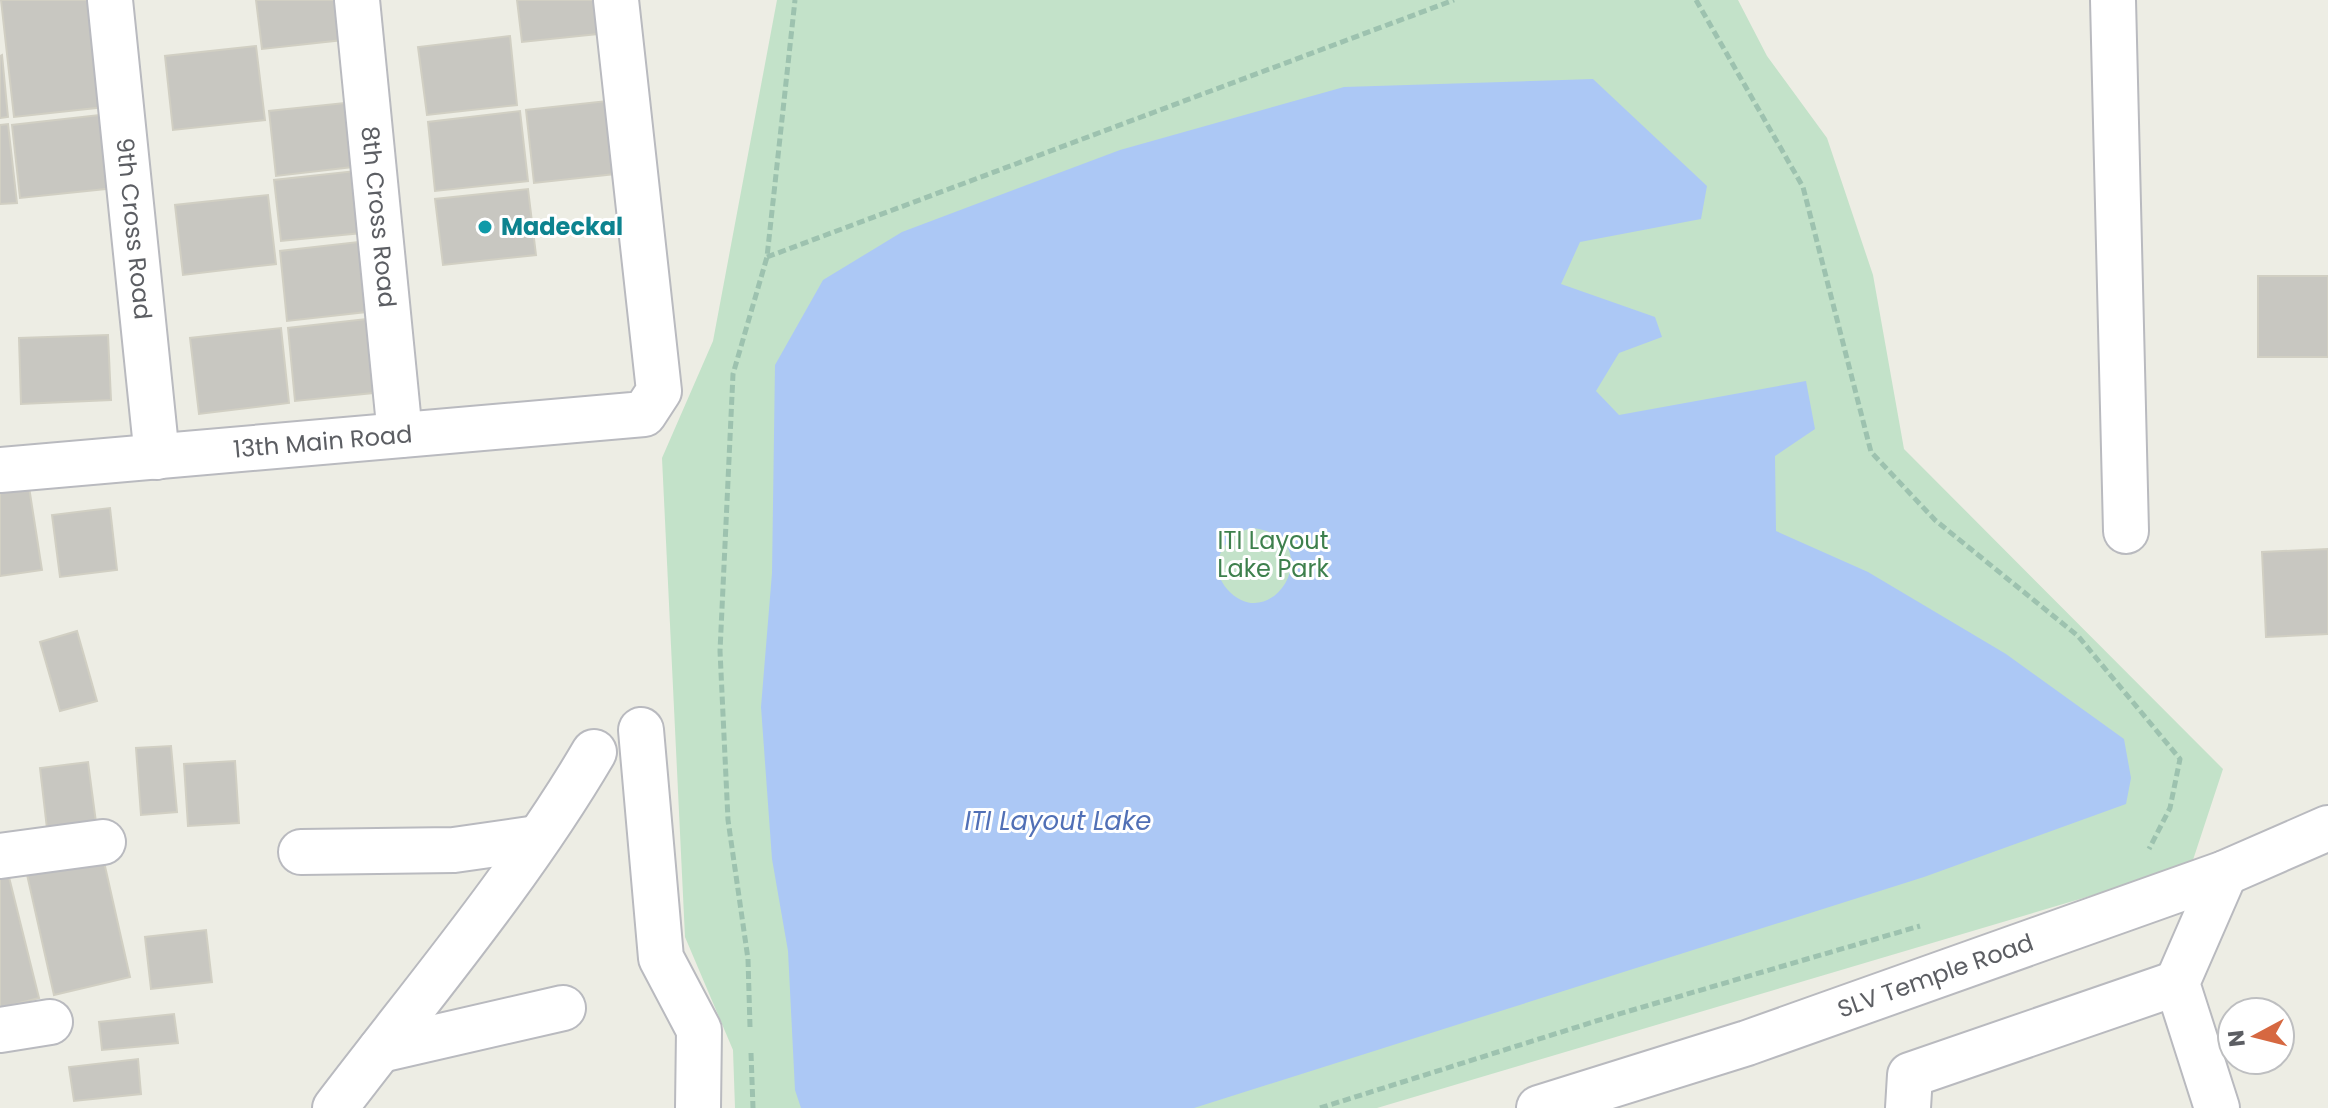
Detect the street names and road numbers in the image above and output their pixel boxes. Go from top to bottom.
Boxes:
street label: 8th Cross Road [354,124,404,309]
street label: 9th Cross Road [108,136,160,321]
street label: 13th Main Road [232,417,414,466]
street label: SLV Temple Road [1833,925,2038,1025]

